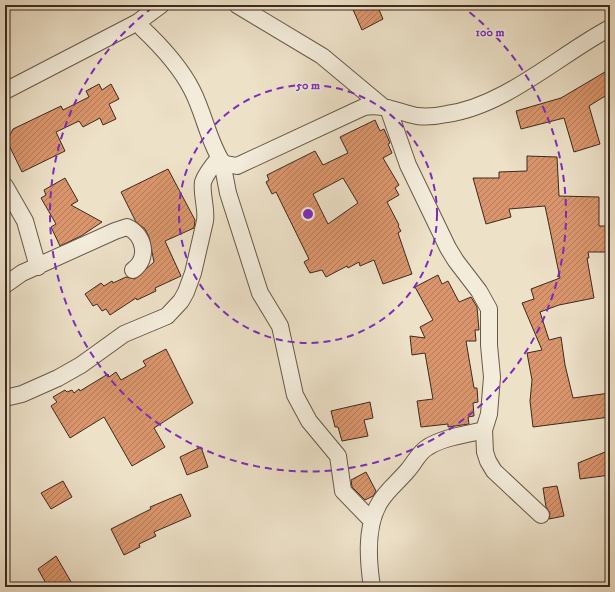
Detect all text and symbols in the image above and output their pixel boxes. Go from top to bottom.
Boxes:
text: 100 m [476,25,504,40]
text: 50 m [295,78,320,93]
centre of rings [301,207,315,221]

